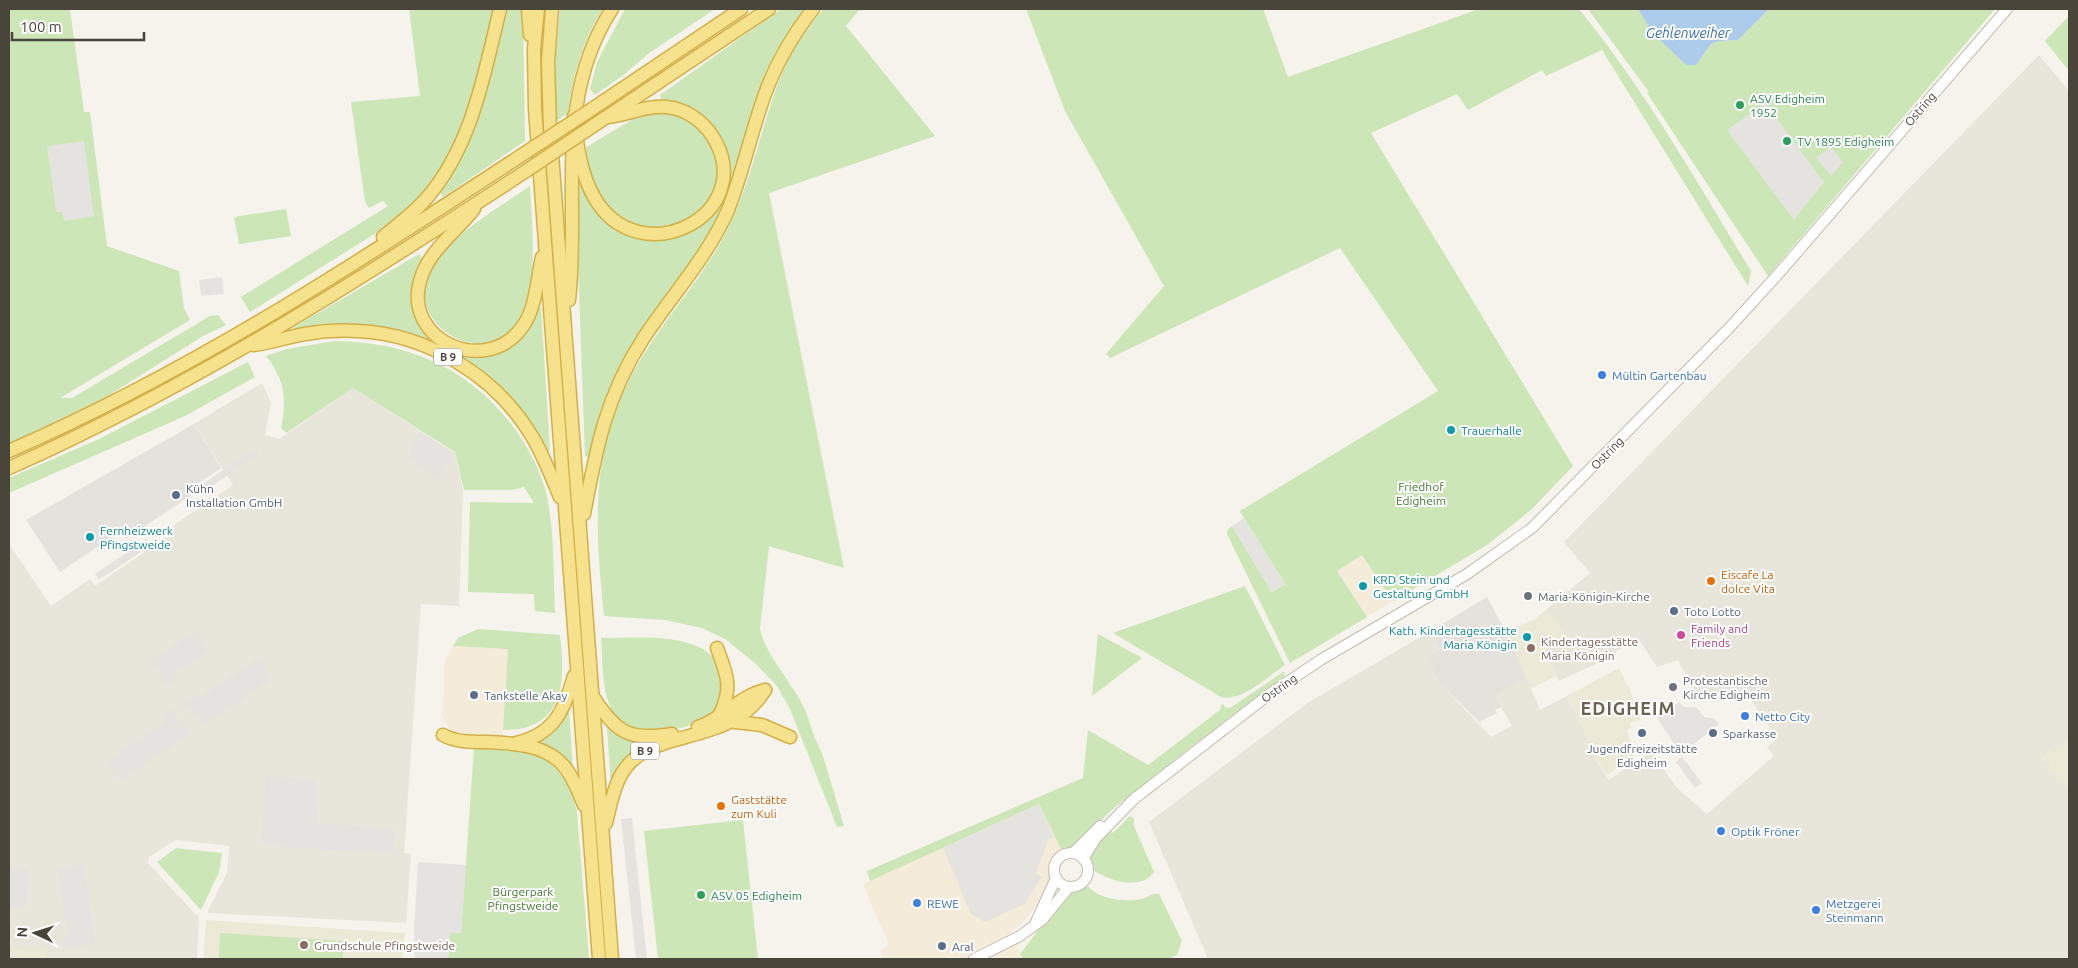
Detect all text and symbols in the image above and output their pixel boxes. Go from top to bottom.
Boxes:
scale bar [12,10,145,42]
text: 100 m [20,18,62,35]
water label: Gehlenweiher [1646,25,1731,41]
street label: Ostring [1902,89,1938,129]
place label: ASV Edigheim 1952 [1750,92,1825,119]
marker: ASV Edigheim 1952 [1734,99,1746,111]
marker: TV 1895 Edigheim [1781,135,1793,147]
place label: TV 1895 Edigheim [1797,135,1894,148]
road number: B 9 [434,348,462,366]
marker: Mültin Gartenbau [1596,369,1608,381]
place label: Mültin Gartenbau [1612,369,1707,382]
marker: Trauerhalle [1445,424,1457,436]
place label: Trauerhalle [1461,424,1522,437]
street label: Ostring [1588,434,1626,472]
park label: Friedhof Edigheim [1396,480,1446,507]
place label: Kühn Installation GmbH [186,482,282,509]
marker: Kühn Installation GmbH [170,489,182,501]
place label: Fernheizwerk Pfingstweide [100,524,173,551]
marker: Fernheizwerk Pfingstweide [84,531,96,543]
place label: Eiscafe La dolce Vita [1721,568,1775,595]
place label: KRD Stein und Gestaltung GmbH [1373,573,1469,600]
marker: Eiscafe La dolce Vita [1705,575,1717,587]
marker: KRD Stein und Gestaltung GmbH [1357,580,1369,592]
marker: Maria-Königin-Kirche [1522,590,1534,602]
place label: Maria-Königin-Kirche [1538,590,1650,603]
marker: Toto Lotto [1668,605,1680,617]
place label: Toto Lotto [1684,605,1741,618]
place label: Family and Friends [1691,622,1748,649]
place label: Kath. Kindertagesstätte Maria Königin [1389,624,1517,651]
marker: Family and Friends [1675,629,1687,641]
marker: Kath. Kindertagesstätte Maria Königin [1521,631,1533,643]
place label: Kindertagesstätte Maria Königin [1541,635,1638,662]
marker: Kindertagesstätte Maria Königin [1525,642,1537,654]
street label: Ostring [1259,671,1299,705]
place label: Protestantische Kirche Edigheim [1683,674,1770,701]
marker: Protestantische Kirche Edigheim [1667,681,1679,693]
marker: Tankstelle Akay [468,689,480,701]
place label: Tankstelle Akay [484,689,567,702]
district label: EDIGHEIM [1581,698,1675,718]
marker: Netto City [1739,710,1751,722]
place label: Netto City [1755,710,1810,723]
marker: Jugendfreizeitstätte Edigheim [1636,727,1648,739]
marker: Sparkasse [1707,727,1719,739]
place label: Sparkasse [1723,727,1776,740]
road number: B 9 [631,742,659,759]
place label: Jugendfreizeitstätte Edigheim [1587,742,1697,769]
place label: Gaststätte zum Kuli [731,793,787,820]
marker: Gaststätte zum Kuli [715,800,727,812]
marker: Optik Fröner [1715,825,1727,837]
place label: Optik Fröner [1731,825,1800,838]
park label: Bürgerpark Pfingstweide [488,885,558,912]
marker: ASV 05 Edigheim [695,889,707,901]
place label: ASV 05 Edigheim [711,889,802,902]
marker: REWE [911,897,923,909]
place label: REWE [927,897,959,910]
place label: Metzgerei Steinmann [1826,897,1884,924]
marker: Metzgerei Steinmann [1810,904,1822,916]
north arrow [10,908,60,958]
text: N [14,926,30,938]
marker: Grundschule Pfingstweide [298,939,310,951]
place label: Grundschule Pfingstweide [314,939,455,952]
marker: Aral [936,940,948,952]
place label: Aral [952,940,974,953]

